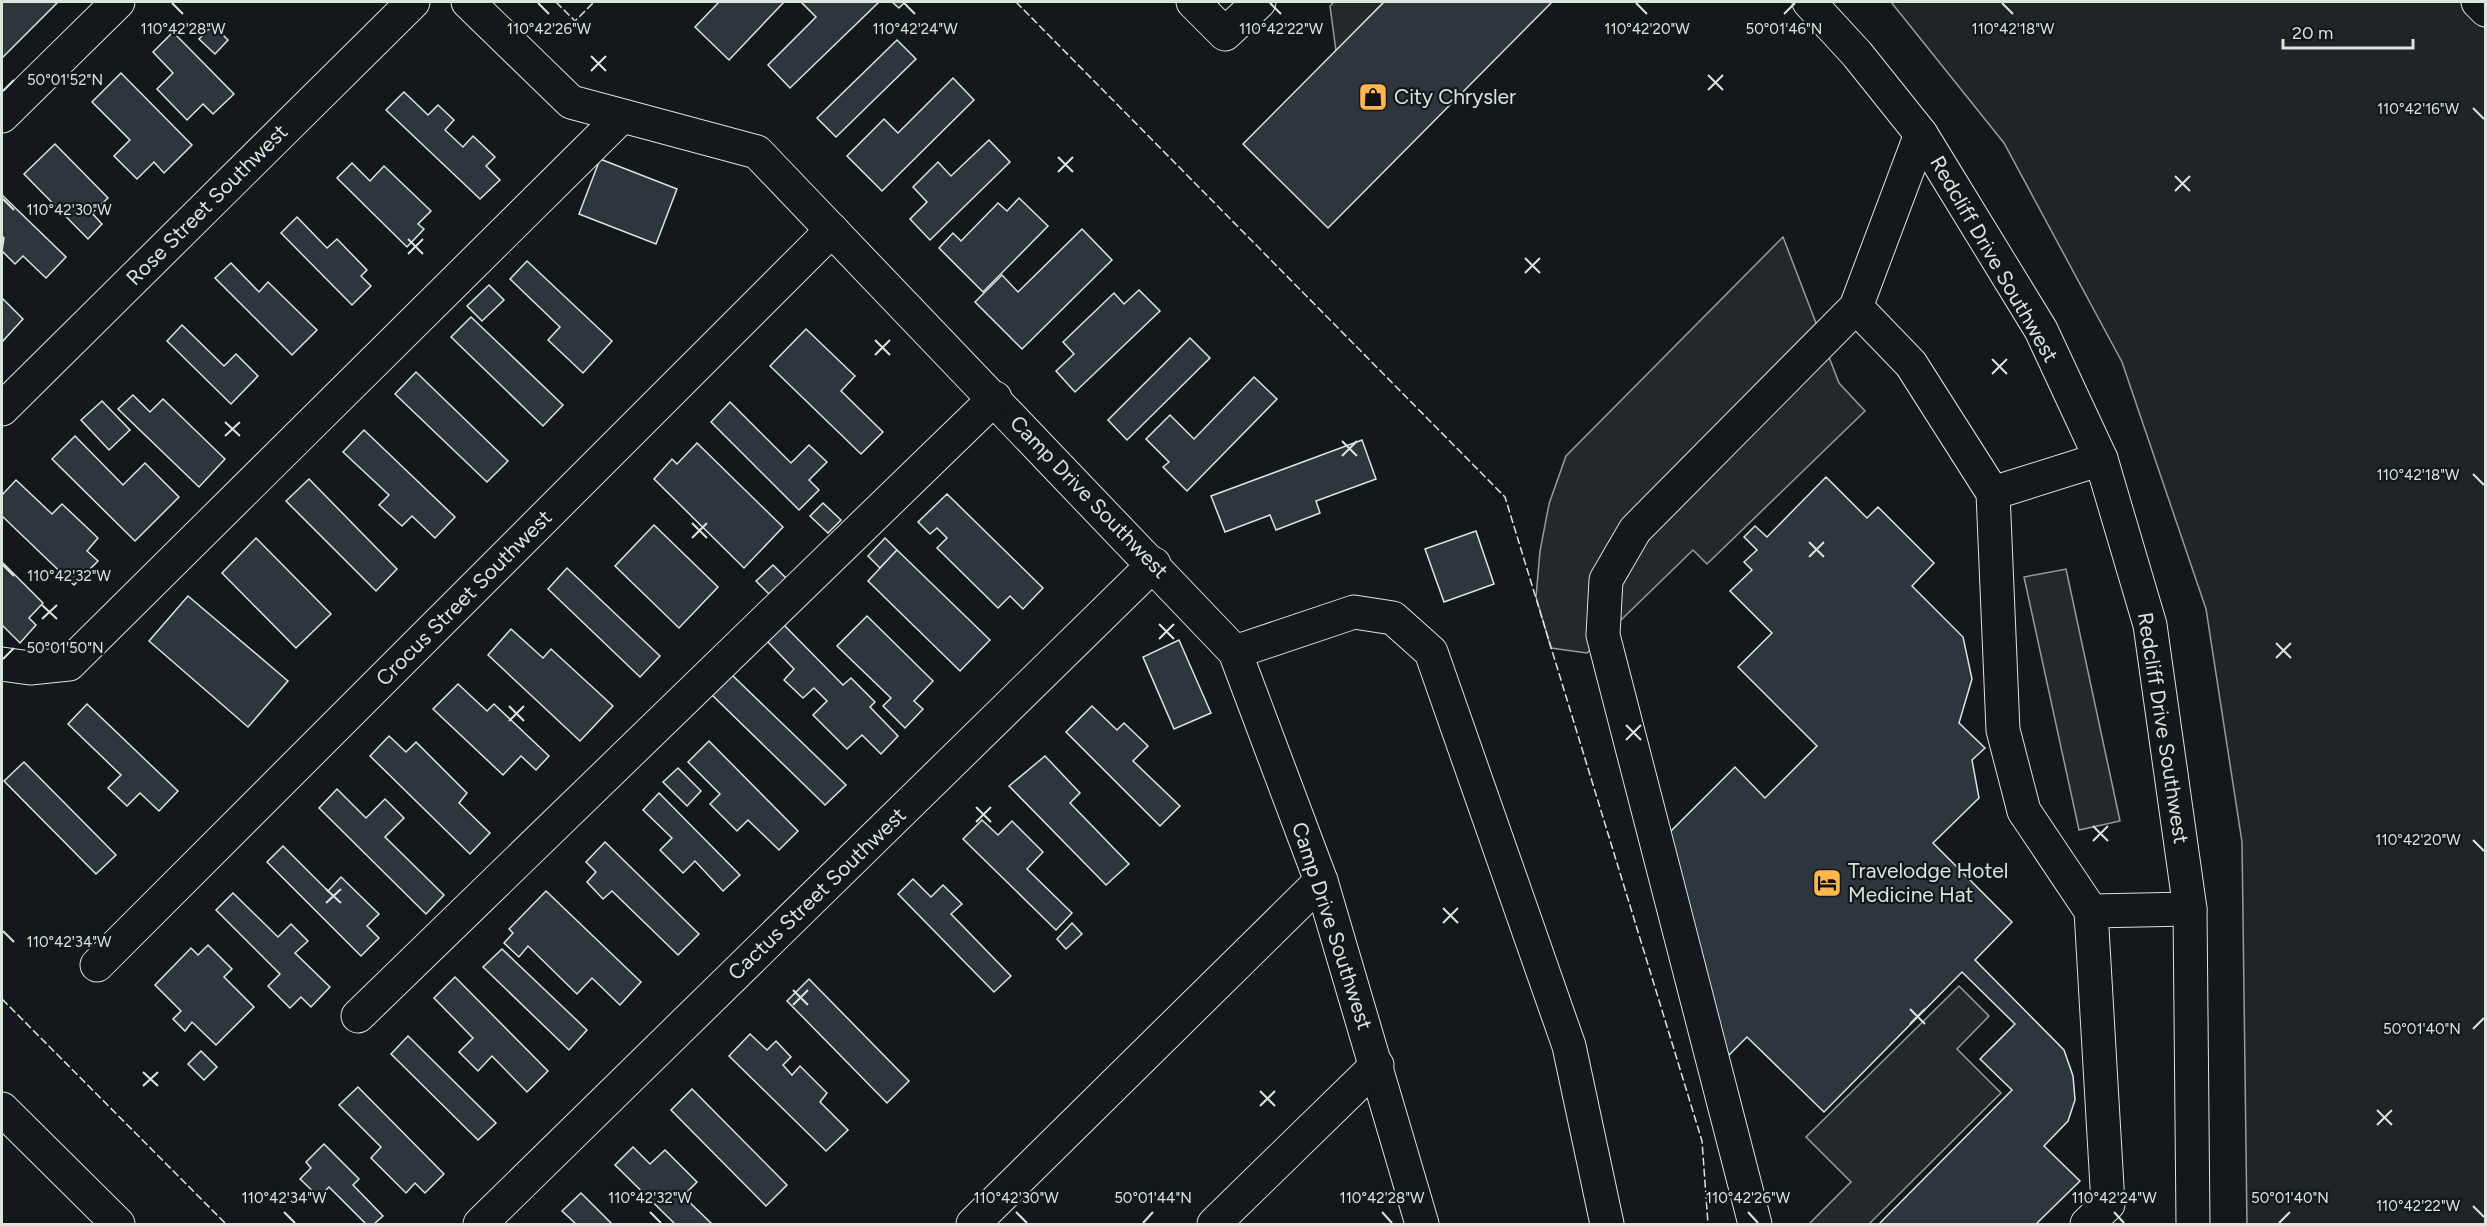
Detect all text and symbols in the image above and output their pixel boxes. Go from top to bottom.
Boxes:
scale bar [2283,12,2414,50]
text: 110°42'28"W [140,20,226,38]
text: 110°42'26"W [507,20,592,38]
text: 110°42'24"W [872,20,958,38]
text: 110°42'22"W [1239,20,1324,38]
text: 110°42'20"W [1604,20,1690,38]
text: 50°01'46"N [1746,20,1822,38]
text: 110°42'18"W [1972,20,2055,38]
text: 20 m [2292,22,2333,44]
text: 50°01'52"N [27,71,103,89]
shop icon: City Chrysler [1357,81,1389,113]
place label: City Chrysler [1394,84,1516,109]
text: 110°42'16"W [2377,100,2460,118]
street label: Rose Street Southwest [121,119,292,290]
street label: Redcliff Drive Southwest [1925,151,2064,366]
text: 110°42'30"W [26,201,112,219]
street label: Camp Drive Southwest [1005,410,1174,583]
text: 110°42'18"W [2377,466,2460,484]
street label: Crocus Street Southwest [371,505,557,691]
text: 110°42'32"W [27,567,112,585]
street label: Redcliff Drive Southwest [2133,610,2194,845]
text: 50°01'50"N [26,639,104,657]
street label: Cactus Street Southwest [723,802,911,985]
street label: Camp Drive Southwest [1287,819,1378,1033]
text: 110°42'20"W [2375,831,2461,849]
place label: Travelodge Hotel Medicine Hat [1848,858,2008,907]
hotel icon: Travelodge Hotel Medicine Hat [1811,867,1843,899]
text: 110°42'34"W [27,933,112,951]
text: 50°01'40"N [2383,1020,2461,1038]
text: 110°42'34"W [242,1189,327,1207]
text: 110°42'32"W [608,1189,693,1207]
text: 110°42'30"W [973,1189,1059,1207]
text: 50°01'44"N [1114,1189,1192,1207]
text: 110°42'28"W [1339,1189,1425,1207]
text: 110°42'26"W [1706,1189,1791,1207]
text: 110°42'24"W [2071,1189,2157,1207]
text: 50°01'40"N [2251,1189,2329,1207]
text: 110°42'22"W [2376,1197,2461,1215]

